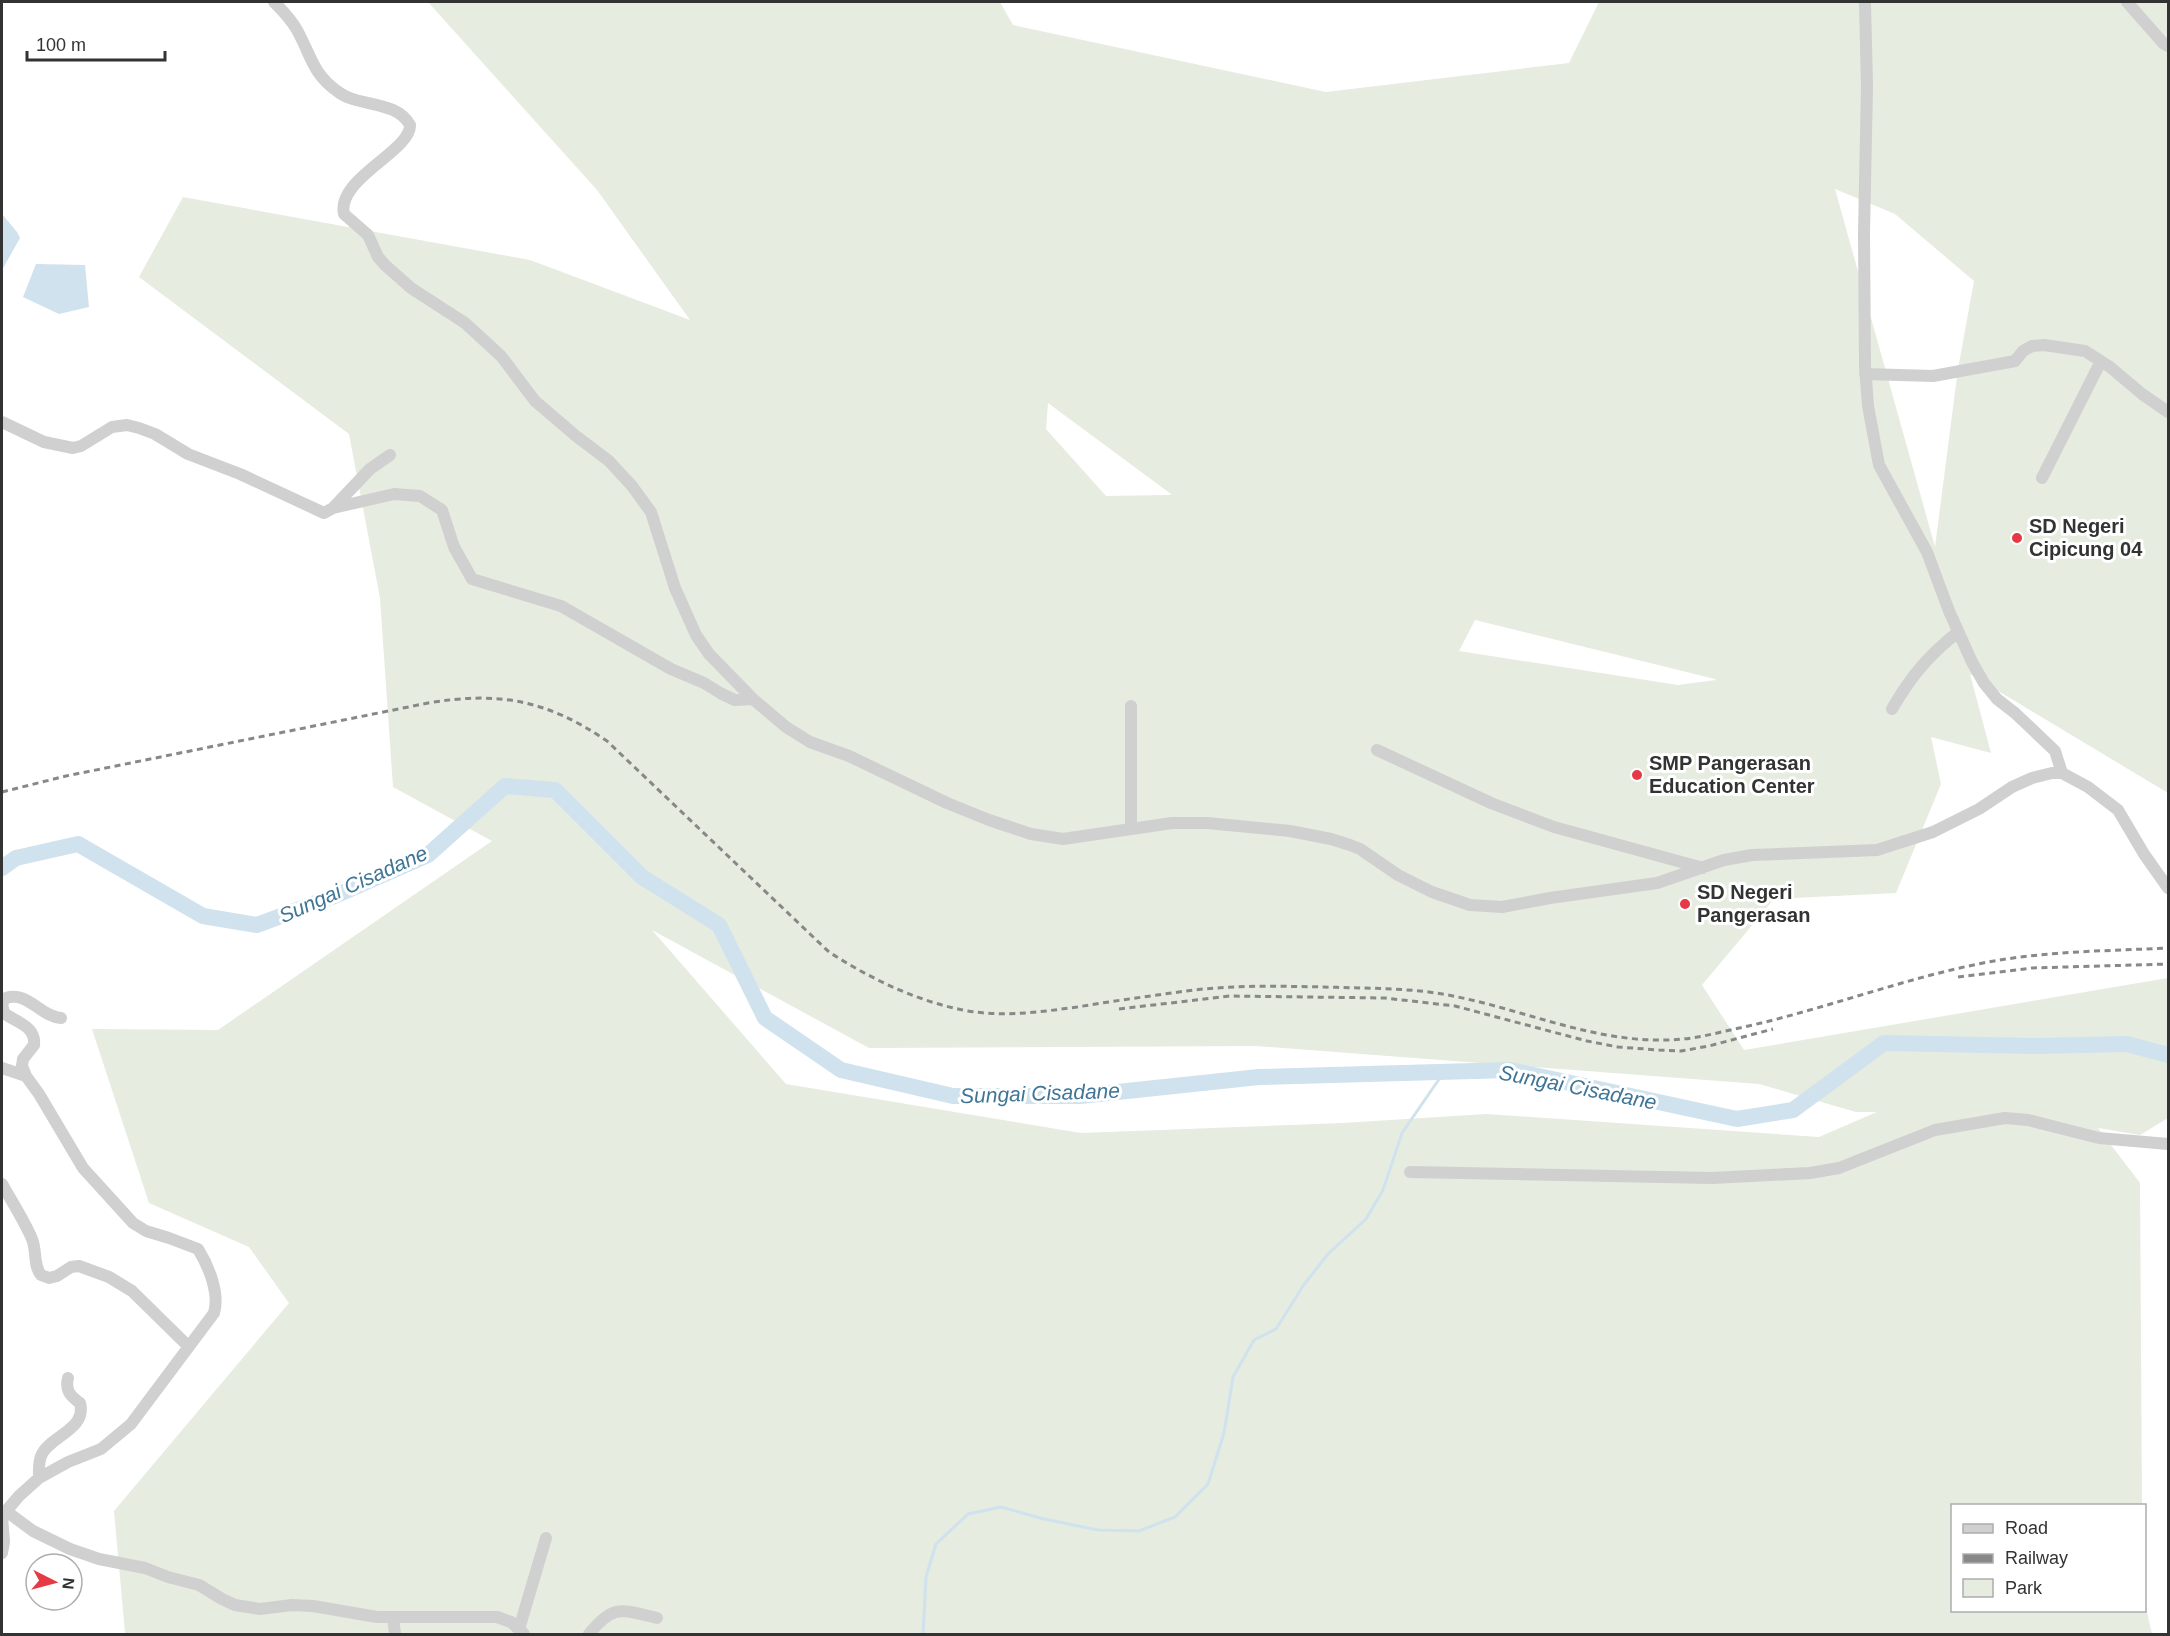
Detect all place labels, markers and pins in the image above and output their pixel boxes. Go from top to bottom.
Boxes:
place label: SD Negeri Cipicung 04 [2029,515,2143,560]
marker: SD Negeri Cipicung 04 [2010,531,2024,545]
place label: SMP Pangerasan Education Center [1649,752,1815,797]
marker: SMP Pangerasan Education Center [1630,768,1644,782]
place label: SD Negeri Pangerasan [1697,881,1810,926]
marker: SD Negeri Pangerasan [1678,897,1692,911]

